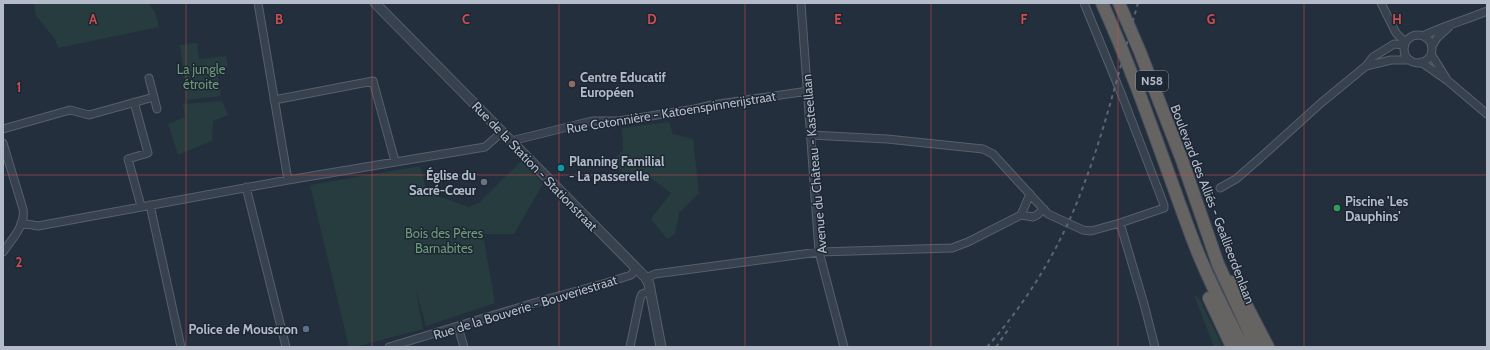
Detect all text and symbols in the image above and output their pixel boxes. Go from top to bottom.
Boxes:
text: A [89,11,98,27]
text: B [275,11,283,27]
text: C [462,11,470,27]
text: D [647,11,657,27]
text: E [834,11,842,27]
text: F [1021,11,1028,27]
text: G [1207,11,1216,27]
text: H [1392,11,1402,27]
park label: La jungle étroite [177,61,226,92]
place label: Centre Educatif Européen [580,69,667,100]
road number: N58 [1136,71,1168,91]
street label: Avenue du Château - Kasteellaan [798,74,830,254]
text: 1 [17,79,21,95]
marker: Centre Educatif Européen [567,79,577,89]
street label: Rue Cotonnière - Katoenspinnerijstraat [565,87,778,137]
street label: Rue de la Station - Stationstraat [469,98,602,235]
street label: Boulevard des Alliés - Geallieerdenlaan [1168,102,1258,306]
place label: Planning Familial - La passerelle [569,153,665,184]
marker: Planning Familial - La passerelle [556,163,566,173]
place label: Église du Sacré-Cœur [409,166,477,198]
marker: Église du Sacré-Cœur [479,177,489,187]
place label: Piscine 'Les Dauphins' [1345,193,1409,224]
marker: Piscine 'Les Dauphins' [1332,203,1342,213]
park label: Bois des Pères Barnabites [405,225,484,256]
text: 2 [16,254,23,270]
street label: Rue de la Bouverie - Bouveriestraat [431,271,619,343]
place label: Police de Mouscron [189,321,298,337]
marker: Police de Mouscron [301,324,311,334]

